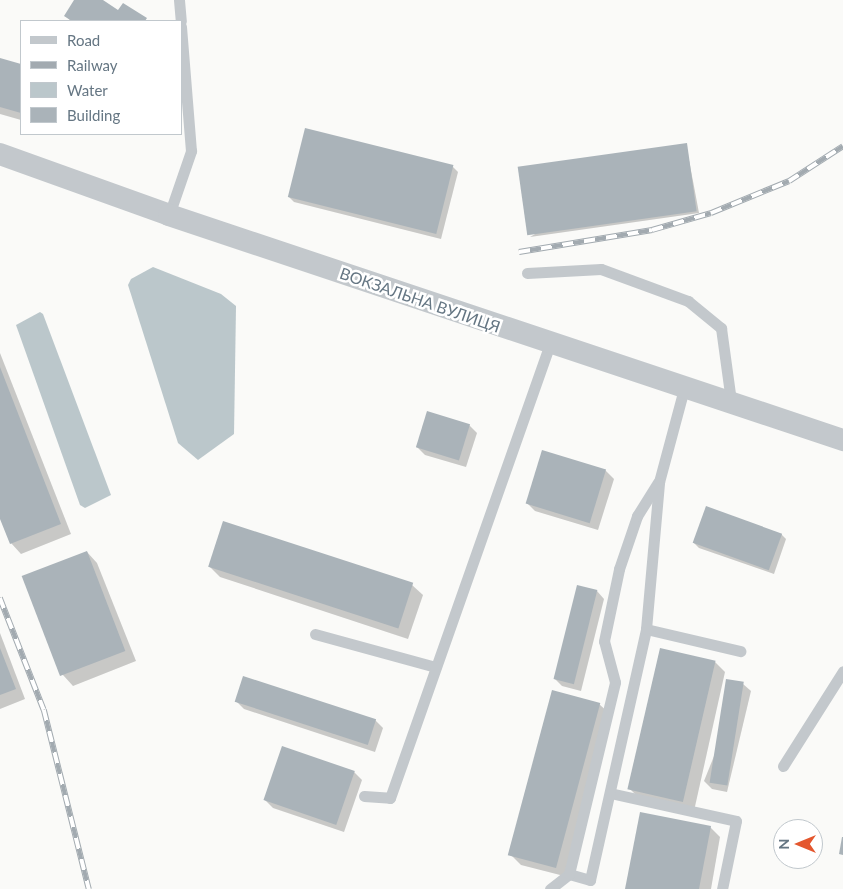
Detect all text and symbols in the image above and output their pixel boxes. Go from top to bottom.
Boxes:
legend [20,20,182,135]
text: Road [67,31,100,49]
text: Railway [67,56,118,74]
text: Water [67,81,108,99]
text: Building [67,106,120,124]
street label: ВОКЗАЛЬНА ВУЛИЦЯ [337,263,503,337]
north arrow [773,819,823,869]
text: N [775,839,792,849]

